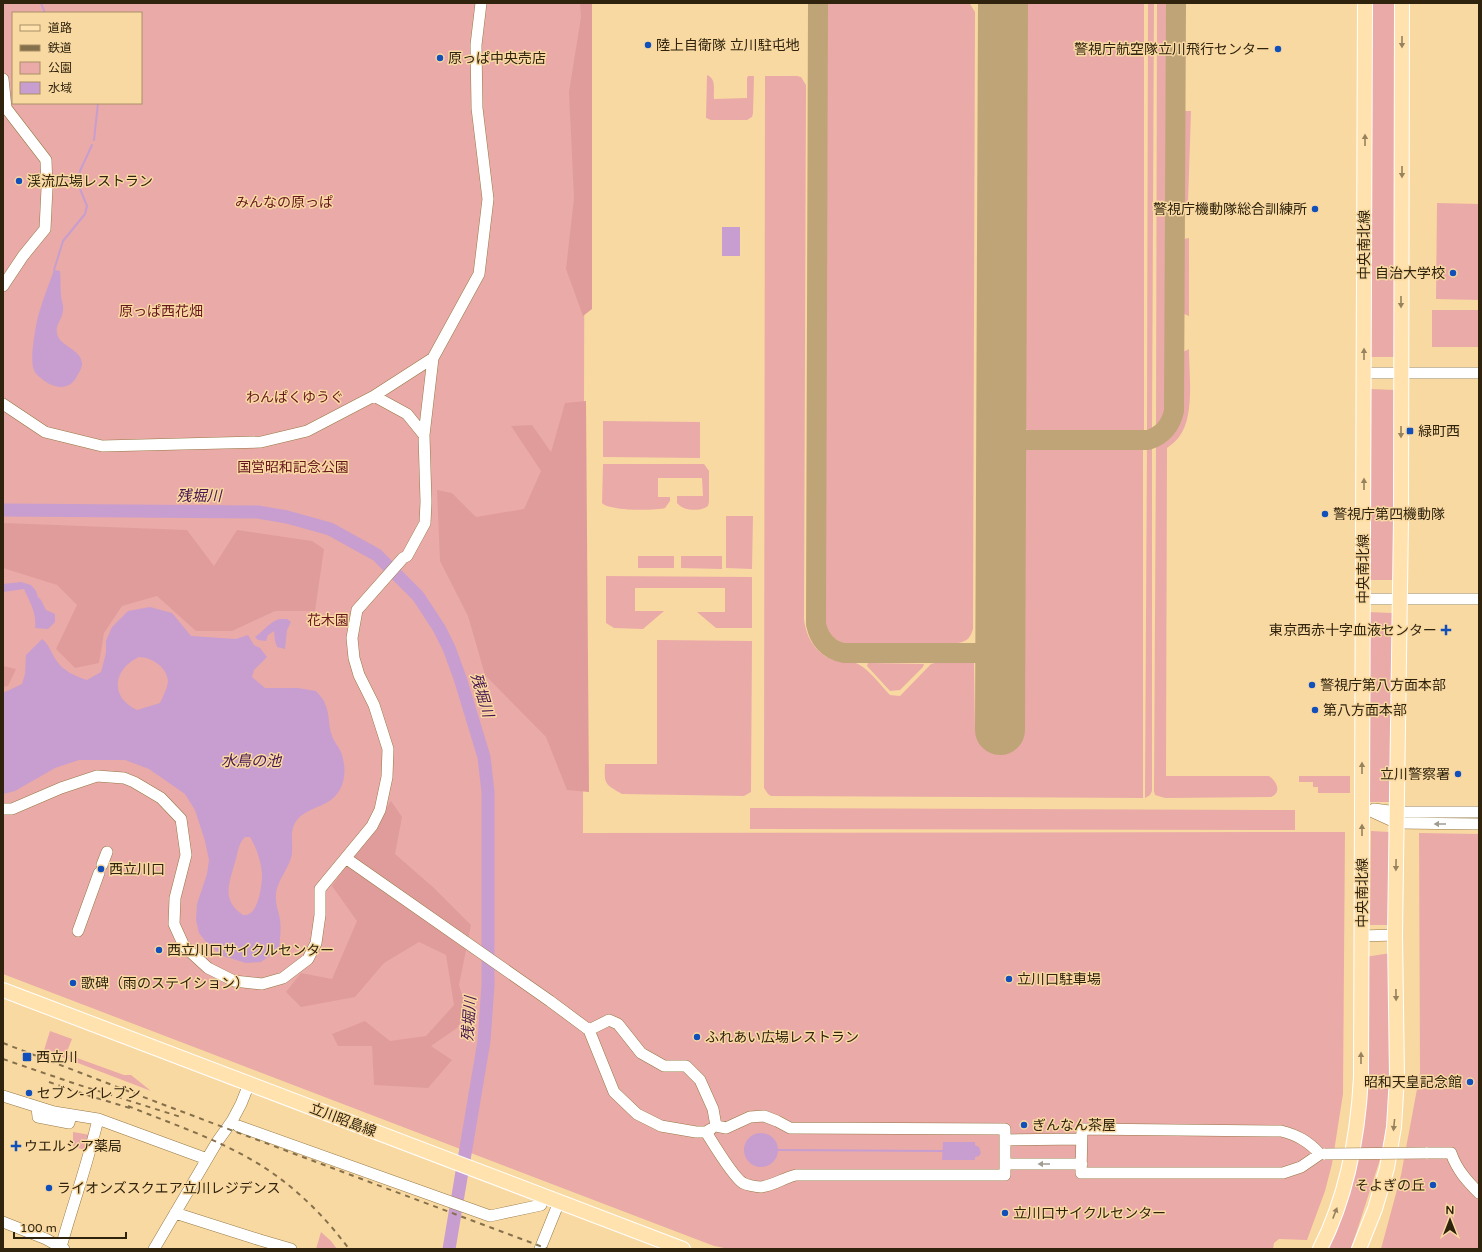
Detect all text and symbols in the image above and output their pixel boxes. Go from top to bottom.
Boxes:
legend [12,12,142,104]
text: 道路 [48,21,72,35]
one-way arrow [1399,36,1405,49]
place label: 陸上自衛隊 立川駐屯地 [656,37,800,54]
marker: 陸上自衛隊 立川駐屯地 [643,40,653,50]
text: 鉄道 [48,41,72,55]
place label: 警視庁航空隊立川飛行センター [1074,41,1270,58]
marker: 警視庁航空隊立川飛行センター [1273,44,1283,54]
place label: 原っぱ中央売店 [448,50,546,67]
marker: 原っぱ中央売店 [435,53,445,63]
text: 公園 [48,61,72,75]
text: 水域 [48,81,72,95]
one-way arrow [1362,133,1368,146]
one-way arrow [1399,166,1405,179]
place label: 渓流広場レストラン [27,173,153,190]
marker: 渓流広場レストラン [14,176,24,186]
park label: みんなの原っぱ [235,194,333,211]
place label: 警視庁機動隊総合訓練所 [1153,201,1307,218]
marker: 警視庁機動隊総合訓練所 [1310,204,1320,214]
street label: 中央南北線 [1356,210,1373,280]
place label: 自治大学校 [1375,265,1445,282]
marker: 自治大学校 [1448,268,1458,278]
one-way arrow [1398,296,1404,309]
park label: 原っぱ西花畑 [119,303,203,320]
one-way arrow [1361,347,1367,360]
park label: わんぱくゆうぐ [246,389,344,406]
place label: 緑町西 [1418,423,1460,440]
one-way arrow [1398,426,1404,439]
marker: 緑町西 [1405,426,1415,436]
park label: 国営昭和記念公園 [237,459,349,476]
one-way arrow [1361,477,1367,490]
water label: 残堀川 [176,487,223,505]
place label: 警視庁第四機動隊 [1333,506,1445,523]
marker: 警視庁第四機動隊 [1320,509,1330,519]
street label: 中央南北線 [1355,534,1372,604]
park label: 花木園 [307,612,349,629]
place label: 東京西赤十字血液センター [1269,622,1437,639]
marker: 東京西赤十字血液センター [1440,624,1452,636]
water label: 残堀川 [467,671,498,721]
place label: 警視庁第八方面本部 [1320,677,1446,694]
marker: 警視庁第八方面本部 [1307,680,1317,690]
place label: 第八方面本部 [1323,702,1407,719]
marker: 第八方面本部 [1310,705,1320,715]
water label: 水鳥の池 [221,752,283,770]
one-way arrow [1359,761,1365,774]
place label: 立川警察署 [1380,766,1450,783]
marker: 立川警察署 [1453,769,1463,779]
one-way arrow [1433,821,1446,827]
one-way arrow [1359,823,1365,836]
street label: 中央南北線 [1354,858,1371,928]
one-way arrow [1393,859,1400,871]
place label: 西立川口 [109,861,165,878]
marker: 西立川口 [96,864,106,874]
place label: 西立川口サイクルセンター [167,942,334,959]
marker: 西立川口サイクルセンター [154,945,164,955]
place label: 立川口駐車場 [1017,971,1101,988]
marker: 立川口駐車場 [1004,974,1014,984]
place label: 歌碑（雨のステイション） [81,975,249,992]
marker: 歌碑（雨のステイション） [68,978,78,988]
one-way arrow [1393,989,1399,1002]
water label: 残堀川 [458,994,480,1042]
place label: ふれあい広場レストラン [705,1029,859,1046]
marker: ふれあい広場レストラン [692,1032,702,1042]
place label: 西立川 [36,1049,78,1066]
marker: 西立川 [21,1051,33,1063]
one-way arrow [1358,1051,1364,1064]
place label: 昭和天皇記念館 [1364,1074,1462,1091]
marker: 昭和天皇記念館 [1465,1077,1475,1087]
place label: セブン-イレブン [37,1085,141,1102]
marker: セブン-イレブン [24,1088,34,1098]
street label: 立川昭島線 [307,1100,379,1140]
place label: ぎんなん茶屋 [1032,1117,1116,1134]
one-way arrow [1391,1119,1397,1131]
marker: ぎんなん茶屋 [1019,1120,1029,1130]
place label: ウエルシア薬局 [24,1138,122,1155]
marker: ウエルシア薬局 [11,1141,21,1151]
one-way arrow [1037,1161,1050,1167]
place label: そよぎの丘 [1355,1177,1425,1194]
place label: ライオンズスクエア立川レジデンス [57,1180,280,1197]
marker: そよぎの丘 [1428,1180,1438,1190]
marker: ライオンズスクエア立川レジデンス [44,1183,54,1193]
north arrow [1430,1200,1470,1240]
text: N [1446,1204,1454,1217]
place label: 立川口サイクルセンター [1013,1205,1166,1222]
one-way arrow [1332,1206,1338,1218]
marker: 立川口サイクルセンター [1000,1208,1010,1218]
scale bar [14,1214,126,1240]
text: 100 m [20,1221,57,1235]

